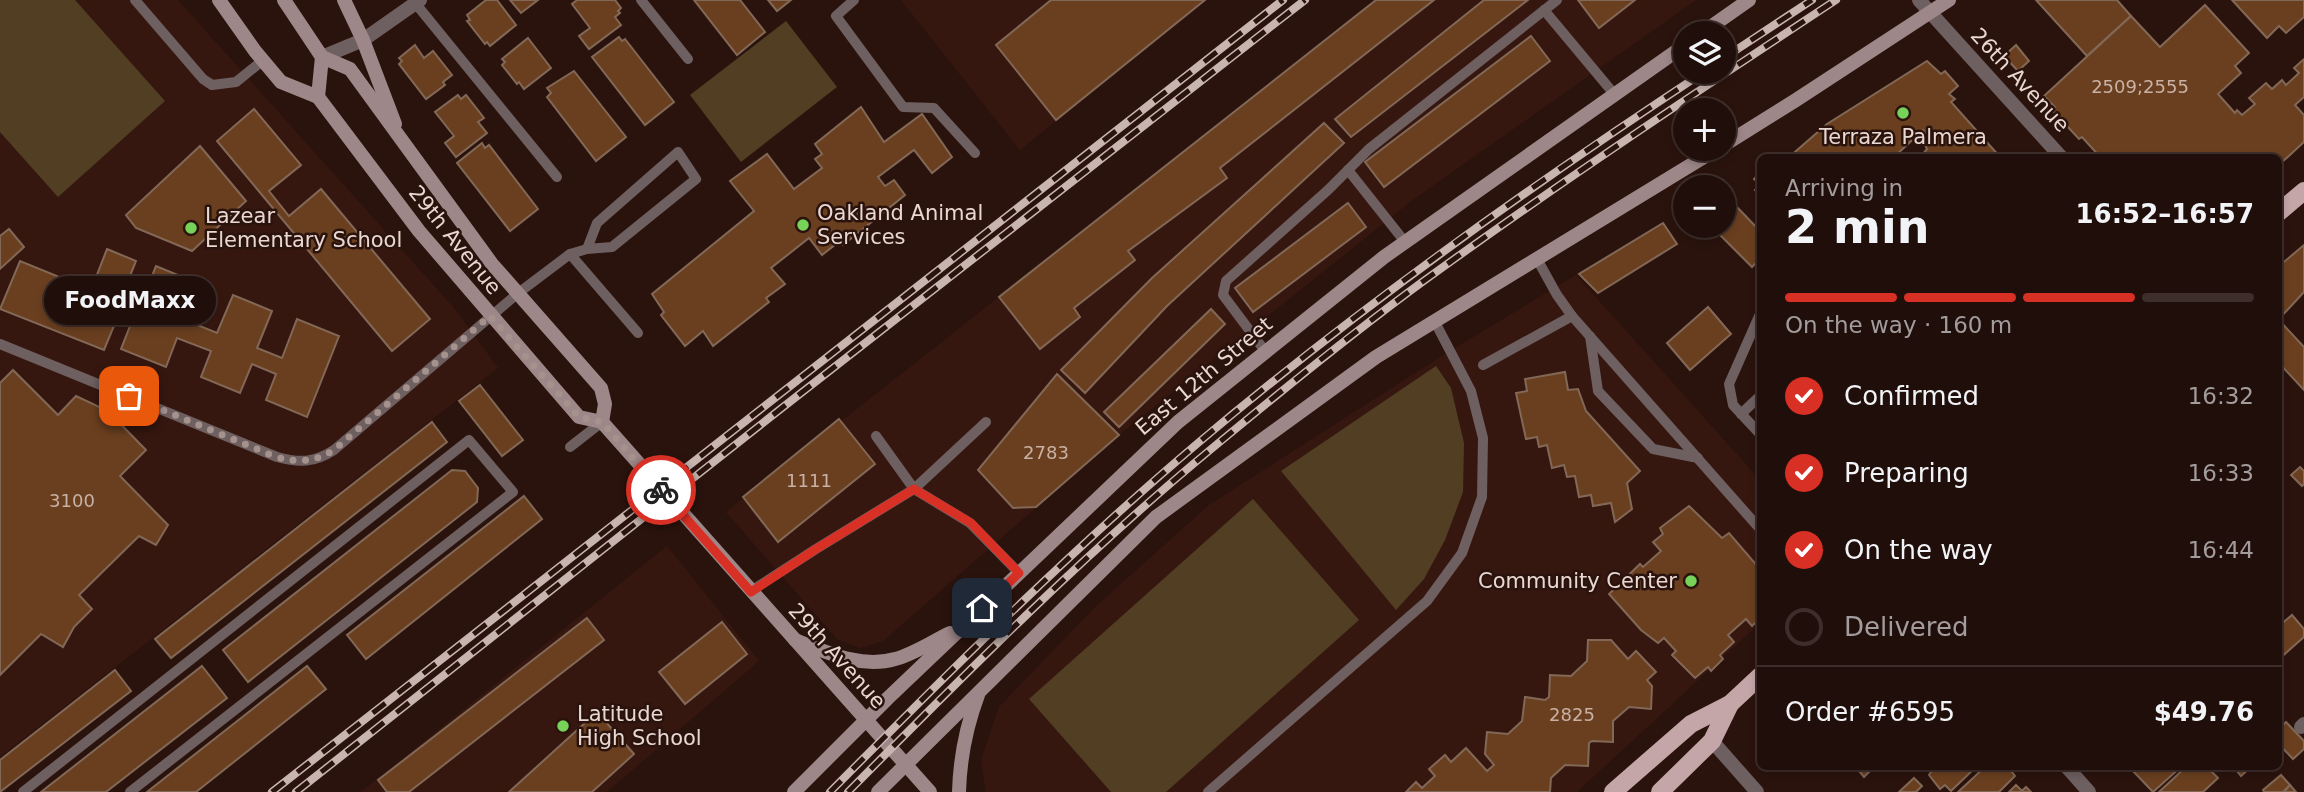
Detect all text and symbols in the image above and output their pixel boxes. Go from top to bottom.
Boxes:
map controls [1673,21,1736,238]
button: layers [1673,21,1736,84]
street label: 26th Avenue [1966,23,2074,137]
house number: 2509;2555 [2091,76,2189,97]
button: + [1673,98,1736,161]
marker: Terraza Palmera [1895,105,1911,121]
place label: Terraza Palmera [1818,125,1987,149]
button: − [1673,175,1736,238]
text: Arriving in [1785,175,1903,201]
street label: 29th Avenue [404,181,506,299]
text: 16:52–16:57 [2075,199,2254,229]
text: 2 min [1785,200,1929,254]
place label: Oakland Animal Services [817,201,983,249]
place label: Lazear Elementary School [205,204,402,252]
marker: Oakland Animal Services [795,217,811,233]
marker: Lazear Elementary School [183,220,199,236]
callout: FoodMaxx [43,277,215,326]
text: FoodMaxx [65,287,195,313]
street label: East 12th Street [1131,312,1277,440]
text: On the way · 160 m [1785,312,2012,338]
pin [99,366,159,426]
icon: bag [110,377,148,415]
icon: check [1785,377,1823,415]
text: Confirmed [1844,381,1979,411]
text: 16:32 [2188,383,2254,409]
house number: 2783 [1023,442,1069,463]
icon: check [1785,454,1823,492]
courier [626,455,696,525]
text: Preparing [1844,458,1969,488]
text: 16:33 [2188,460,2254,486]
house number: 1111 [786,470,832,491]
icon: bike [642,471,680,509]
house number: 3100 [49,490,95,511]
icon: check [1785,531,1823,569]
text: On the way [1844,535,1993,565]
text: 16:44 [2188,537,2254,563]
place label: Community Center [1478,569,1677,593]
marker: Community Center [1683,573,1699,589]
pin [952,578,1012,638]
icon: home [963,589,1001,627]
street label: 29th Avenue [784,599,890,713]
text: Delivered [1844,612,1968,642]
text: Order #6595 [1785,697,1955,727]
text: $49.76 [2154,697,2254,727]
place label: Latitude High School [577,702,702,750]
house number: 2825 [1549,704,1595,725]
marker: Latitude High School [555,718,571,734]

